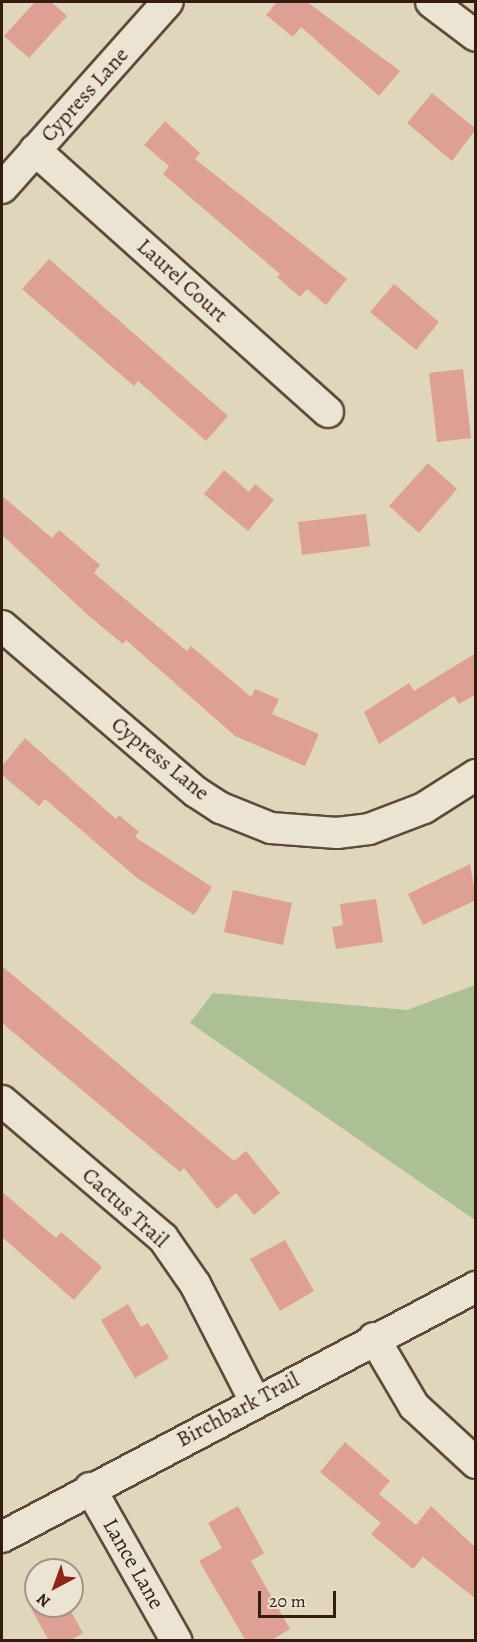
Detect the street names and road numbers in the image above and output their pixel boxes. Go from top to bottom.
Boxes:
street label: Cypress Lane [36,42,134,148]
street label: Laurel Court [131,233,233,329]
street label: Cypress Lane [106,711,214,807]
street label: Cactus Trail [76,1162,174,1254]
street label: Birchbark Trail [172,1367,304,1453]
street label: Lance Lane [97,1514,169,1614]

